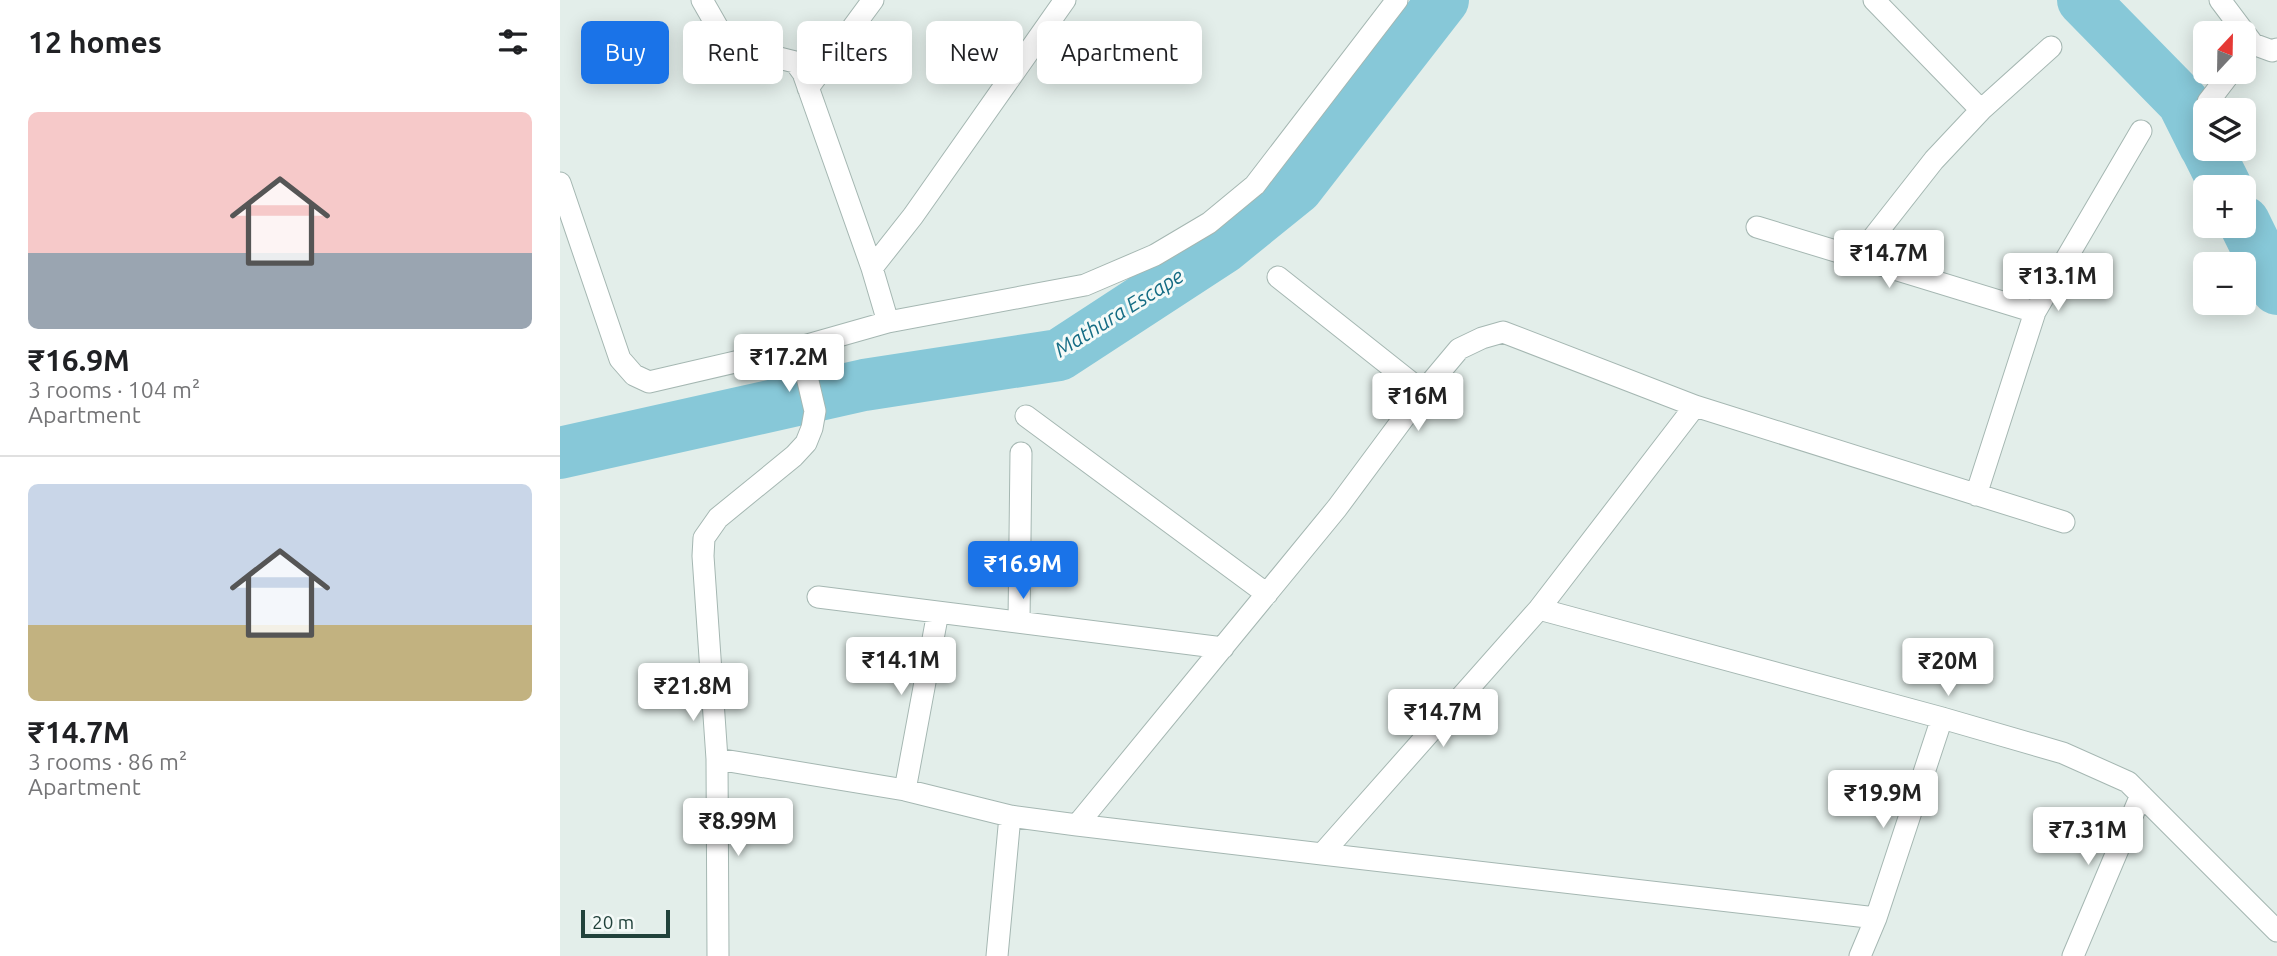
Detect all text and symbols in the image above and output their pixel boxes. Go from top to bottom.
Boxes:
chip: Buy [581,21,669,84]
chip: Rent [683,21,783,84]
chip: Filters [797,21,912,84]
chip: New [926,21,1023,84]
chip: Apartment [1037,21,1202,84]
north arrow [2193,21,2256,84]
map controls [2193,21,2256,315]
icon: filters [494,23,532,61]
text: 12 homes [28,25,162,59]
button: layers [2193,98,2256,161]
icon: home [217,158,343,284]
button: + [2193,175,2256,238]
pin: ₹14.7M [1832,230,1946,290]
text: ₹14.7M [1850,240,1928,265]
button: − [2193,252,2256,315]
pin: ₹13.1M [2001,254,2115,313]
water label: Mathura Escape [1050,263,1188,361]
text: ₹13.1M [2019,263,2097,288]
pin: ₹17.2M [732,334,846,394]
text: ₹16.9M [28,343,130,377]
text: ₹17.2M [750,344,828,369]
pin: ₹16M [1377,374,1459,433]
text: 3 rooms · 104 m² [28,377,200,402]
text: ₹16M [1388,383,1448,408]
text: Apartment [28,402,141,427]
icon: home [217,530,343,656]
pin: ₹16.9M [966,542,1080,601]
text: ₹16.9M [984,551,1062,576]
pin: ₹14.1M [844,638,958,697]
pin: ₹20M [1907,638,1989,698]
text: ₹14.1M [862,647,940,672]
text: ₹20M [1918,648,1978,673]
pin: ₹21.8M [636,664,750,723]
text: ₹21.8M [654,673,732,698]
pin: ₹14.7M [1386,690,1500,749]
text: ₹14.7M [1404,699,1482,724]
text: ₹14.7M [28,715,130,749]
text: 3 rooms · 86 m² [28,749,187,774]
pin: ₹19.9M [1826,770,1940,830]
text: Apartment [28,774,141,799]
text: ₹19.9M [1844,780,1922,805]
pin: ₹8.99M [681,798,795,858]
text: ₹8.99M [699,808,777,833]
pin: ₹7.31M [2031,808,2145,867]
text: ₹7.31M [2049,817,2127,842]
scale bar [581,907,670,939]
text: 20 m [592,911,634,933]

